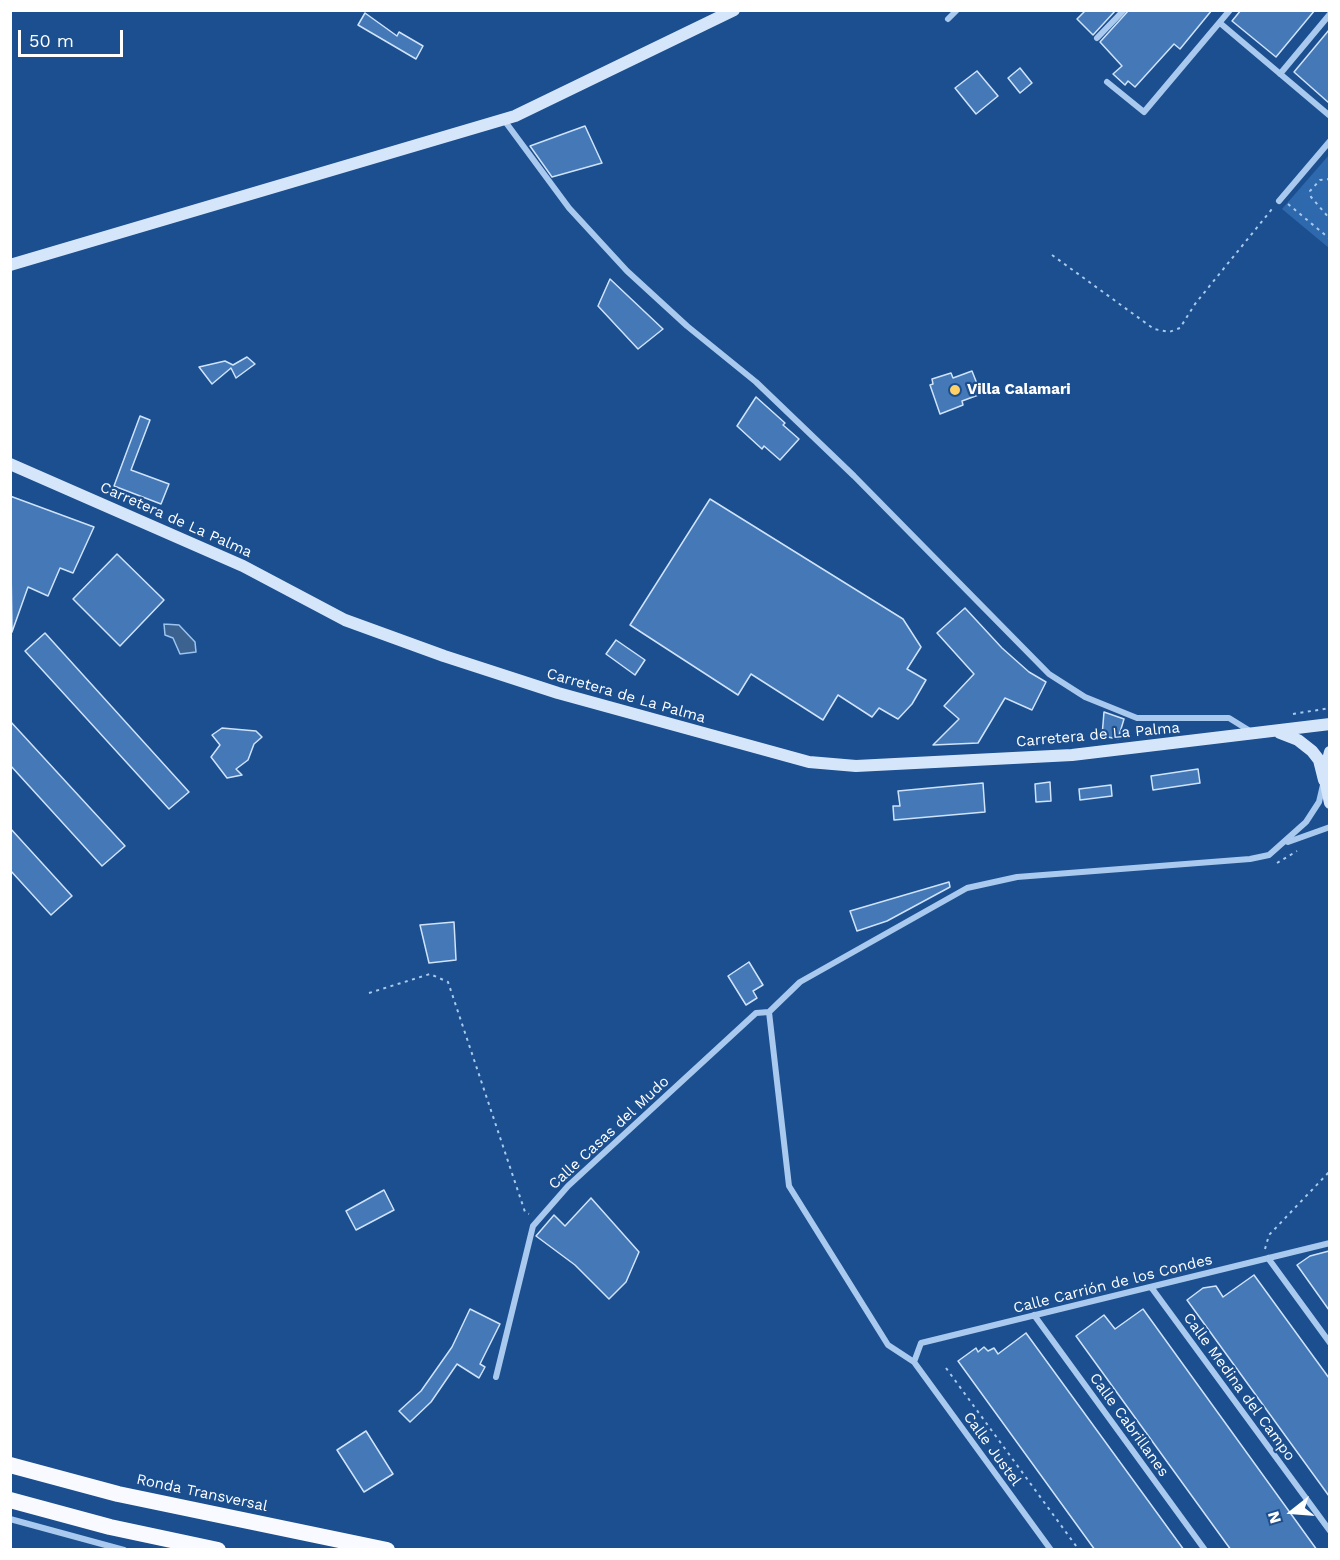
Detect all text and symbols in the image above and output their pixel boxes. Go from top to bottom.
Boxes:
scale bar [21,18,126,56]
text: 50 m [29,30,74,51]
place label: Villa Calamari [967,381,1071,399]
marker: Villa Calamari [948,383,962,397]
street label: Carretera de La Palma [97,478,255,562]
street label: Carretera de La Palma [544,665,708,727]
street label: Carretera de La Palma [1015,719,1181,751]
street label: Calle Casas del Mudo [545,1073,673,1193]
street label: Calle Carrión de los Condes [1012,1251,1214,1317]
street label: Calle Medina del Campo [1179,1309,1299,1465]
street label: Calle Cabrillanes [1085,1370,1173,1480]
street label: Calle Justel [959,1409,1025,1489]
street label: Ronda Transversal [135,1470,269,1516]
north arrow [1262,1482,1322,1542]
text: N [1263,1509,1285,1526]

